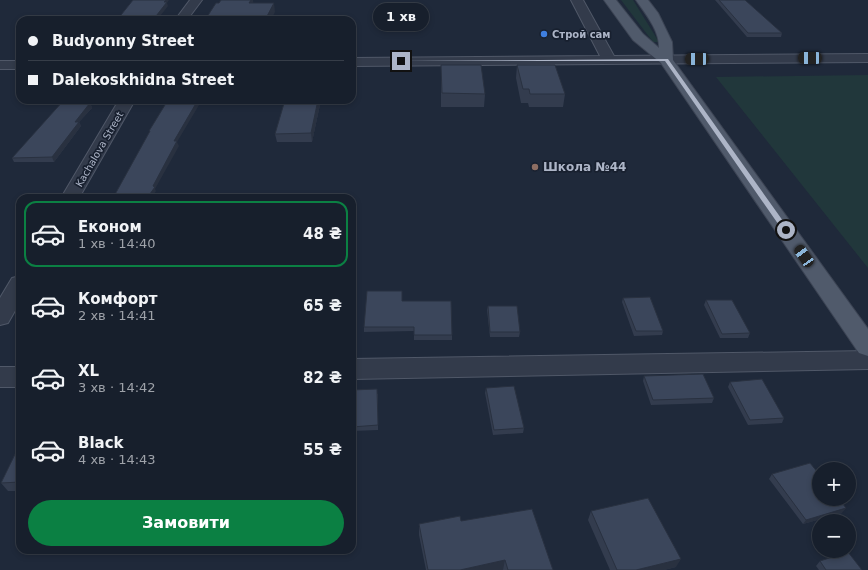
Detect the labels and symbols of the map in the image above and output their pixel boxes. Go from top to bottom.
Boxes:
callout: 1 хв [373,3,429,31]
marker: Строй сам [539,29,549,39]
place label: Строй сам [552,29,611,40]
route end [392,52,410,70]
car [798,52,822,64]
car [685,53,709,65]
street label: Kachalova Street [73,110,125,189]
place label: Школа №44 [543,160,626,174]
marker: Школа №44 [530,162,540,172]
route start [777,221,795,239]
car [792,243,816,269]

